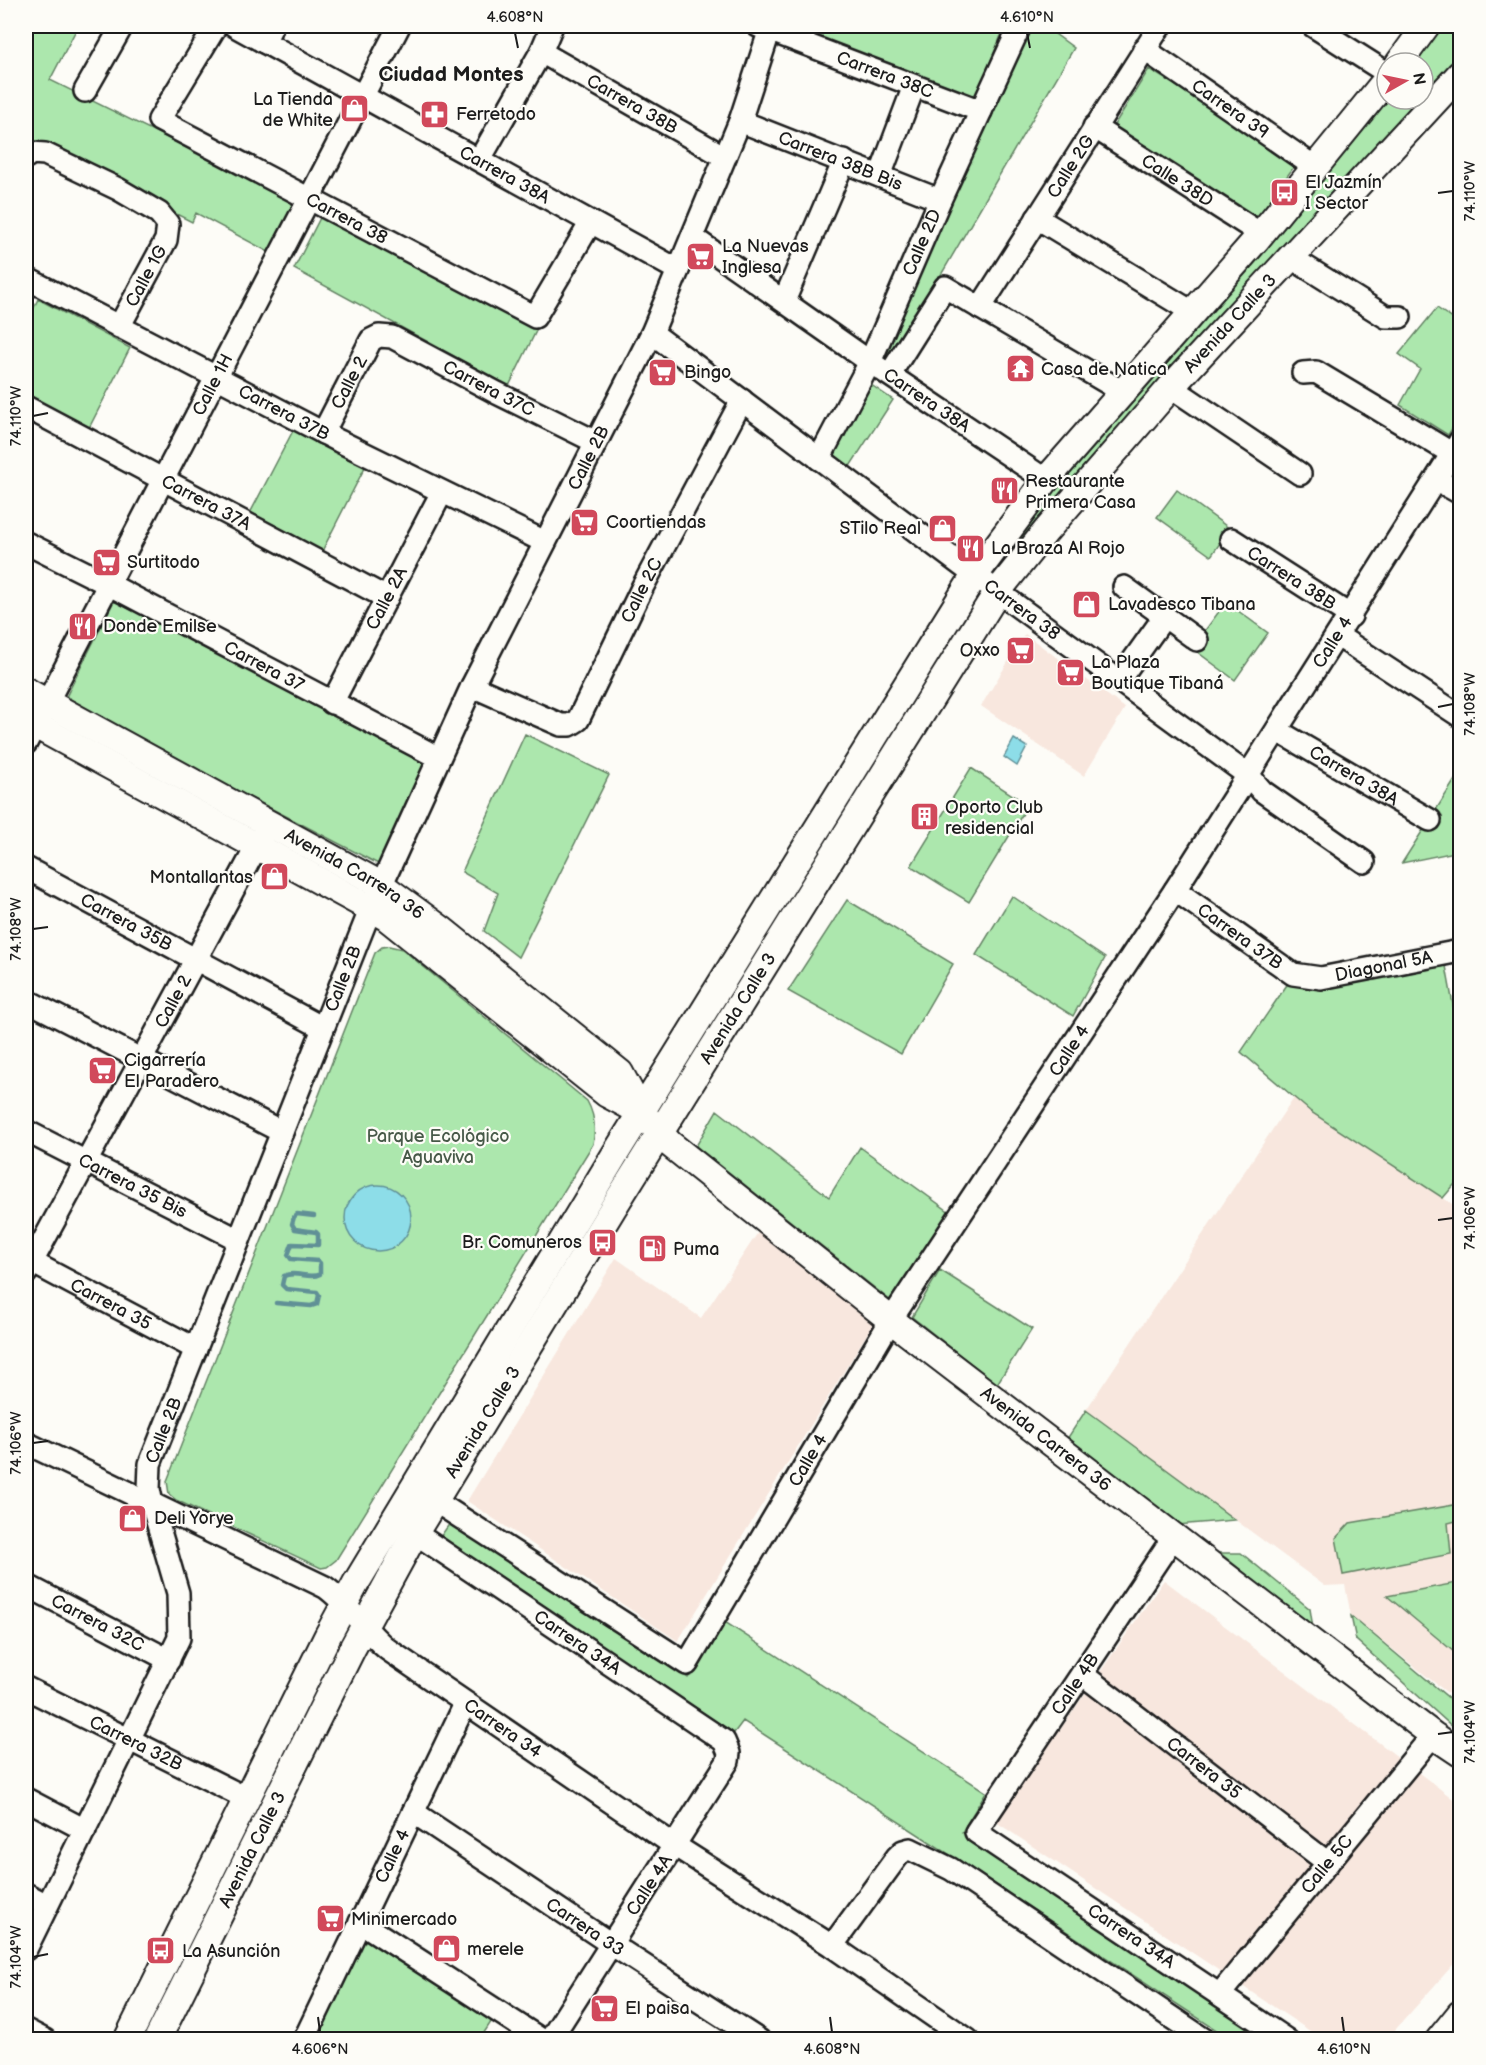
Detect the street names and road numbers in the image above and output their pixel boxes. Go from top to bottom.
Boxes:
street label: Carrera 38C [834,47,936,103]
street label: Carrera 38B [583,70,681,139]
street label: Carrera 39 [1187,75,1273,143]
street label: Carrera 38B Bis [775,127,906,195]
street label: Calle 2G [1043,131,1099,202]
street label: Carrera 38A [456,142,553,208]
street label: Calle 38D [1137,150,1217,212]
street label: Carrera 38 [302,189,391,249]
street label: Calle 2D [899,206,946,279]
street label: Calle 1G [121,242,171,311]
street label: Avenida Calle 3 [1179,270,1281,377]
street label: Calle 1H [188,350,238,419]
street label: Calle 2 [327,352,372,413]
street label: Carrera 37C [439,356,538,421]
street label: Carrera 38A [879,364,974,437]
street label: Carrera 37B [235,380,333,445]
street label: Calle 2B [564,422,614,494]
street label: Carrera 37A [158,471,255,535]
street label: Carrera 38B [1243,542,1340,615]
street label: Calle 2C [617,554,667,626]
street label: Calle 2A [362,564,412,634]
street label: Carrera 38 [980,575,1064,645]
street label: Calle 4 [1309,612,1357,672]
street label: Carrera 37 [220,637,308,696]
street label: Carrera 38A [1305,742,1402,810]
street label: Avenida Carrera 36 [281,824,428,924]
street label: Carrera 35B [77,889,176,956]
street label: Carrera 37B [1193,899,1287,974]
street label: Calle 2B [321,943,366,1015]
street label: Diagonal 5A [1333,947,1434,986]
street label: Avenida Calle 3 [696,949,781,1068]
street label: Calle 2 [151,971,196,1032]
street label: Calle 4 [1045,1021,1094,1081]
street label: Carrera 35 Bis [75,1150,191,1223]
street label: Carrera 35 [66,1274,155,1334]
street label: Avenida Calle 3 [441,1362,525,1482]
street label: Avenida Carrera 36 [976,1382,1115,1496]
street label: Calle 2B [141,1394,186,1467]
street label: Calle 4 [785,1430,832,1491]
street label: Carrera 32C [47,1590,148,1656]
street label: Carrera 34A [530,1606,625,1680]
street label: Calle 4B [1047,1650,1104,1719]
street label: Carrera 34 [460,1695,546,1763]
street label: Carrera 32B [86,1711,186,1776]
street label: Carrera 35 [1162,1733,1245,1804]
street label: Avenida Calle 3 [215,1788,290,1911]
street label: Calle 4 [371,1826,414,1887]
street label: Calle 5C [1297,1831,1357,1898]
street label: Calle 4A [622,1851,677,1920]
street label: Carrera 33 [542,1894,628,1961]
street label: Carrera 34A [1083,1900,1179,1973]

